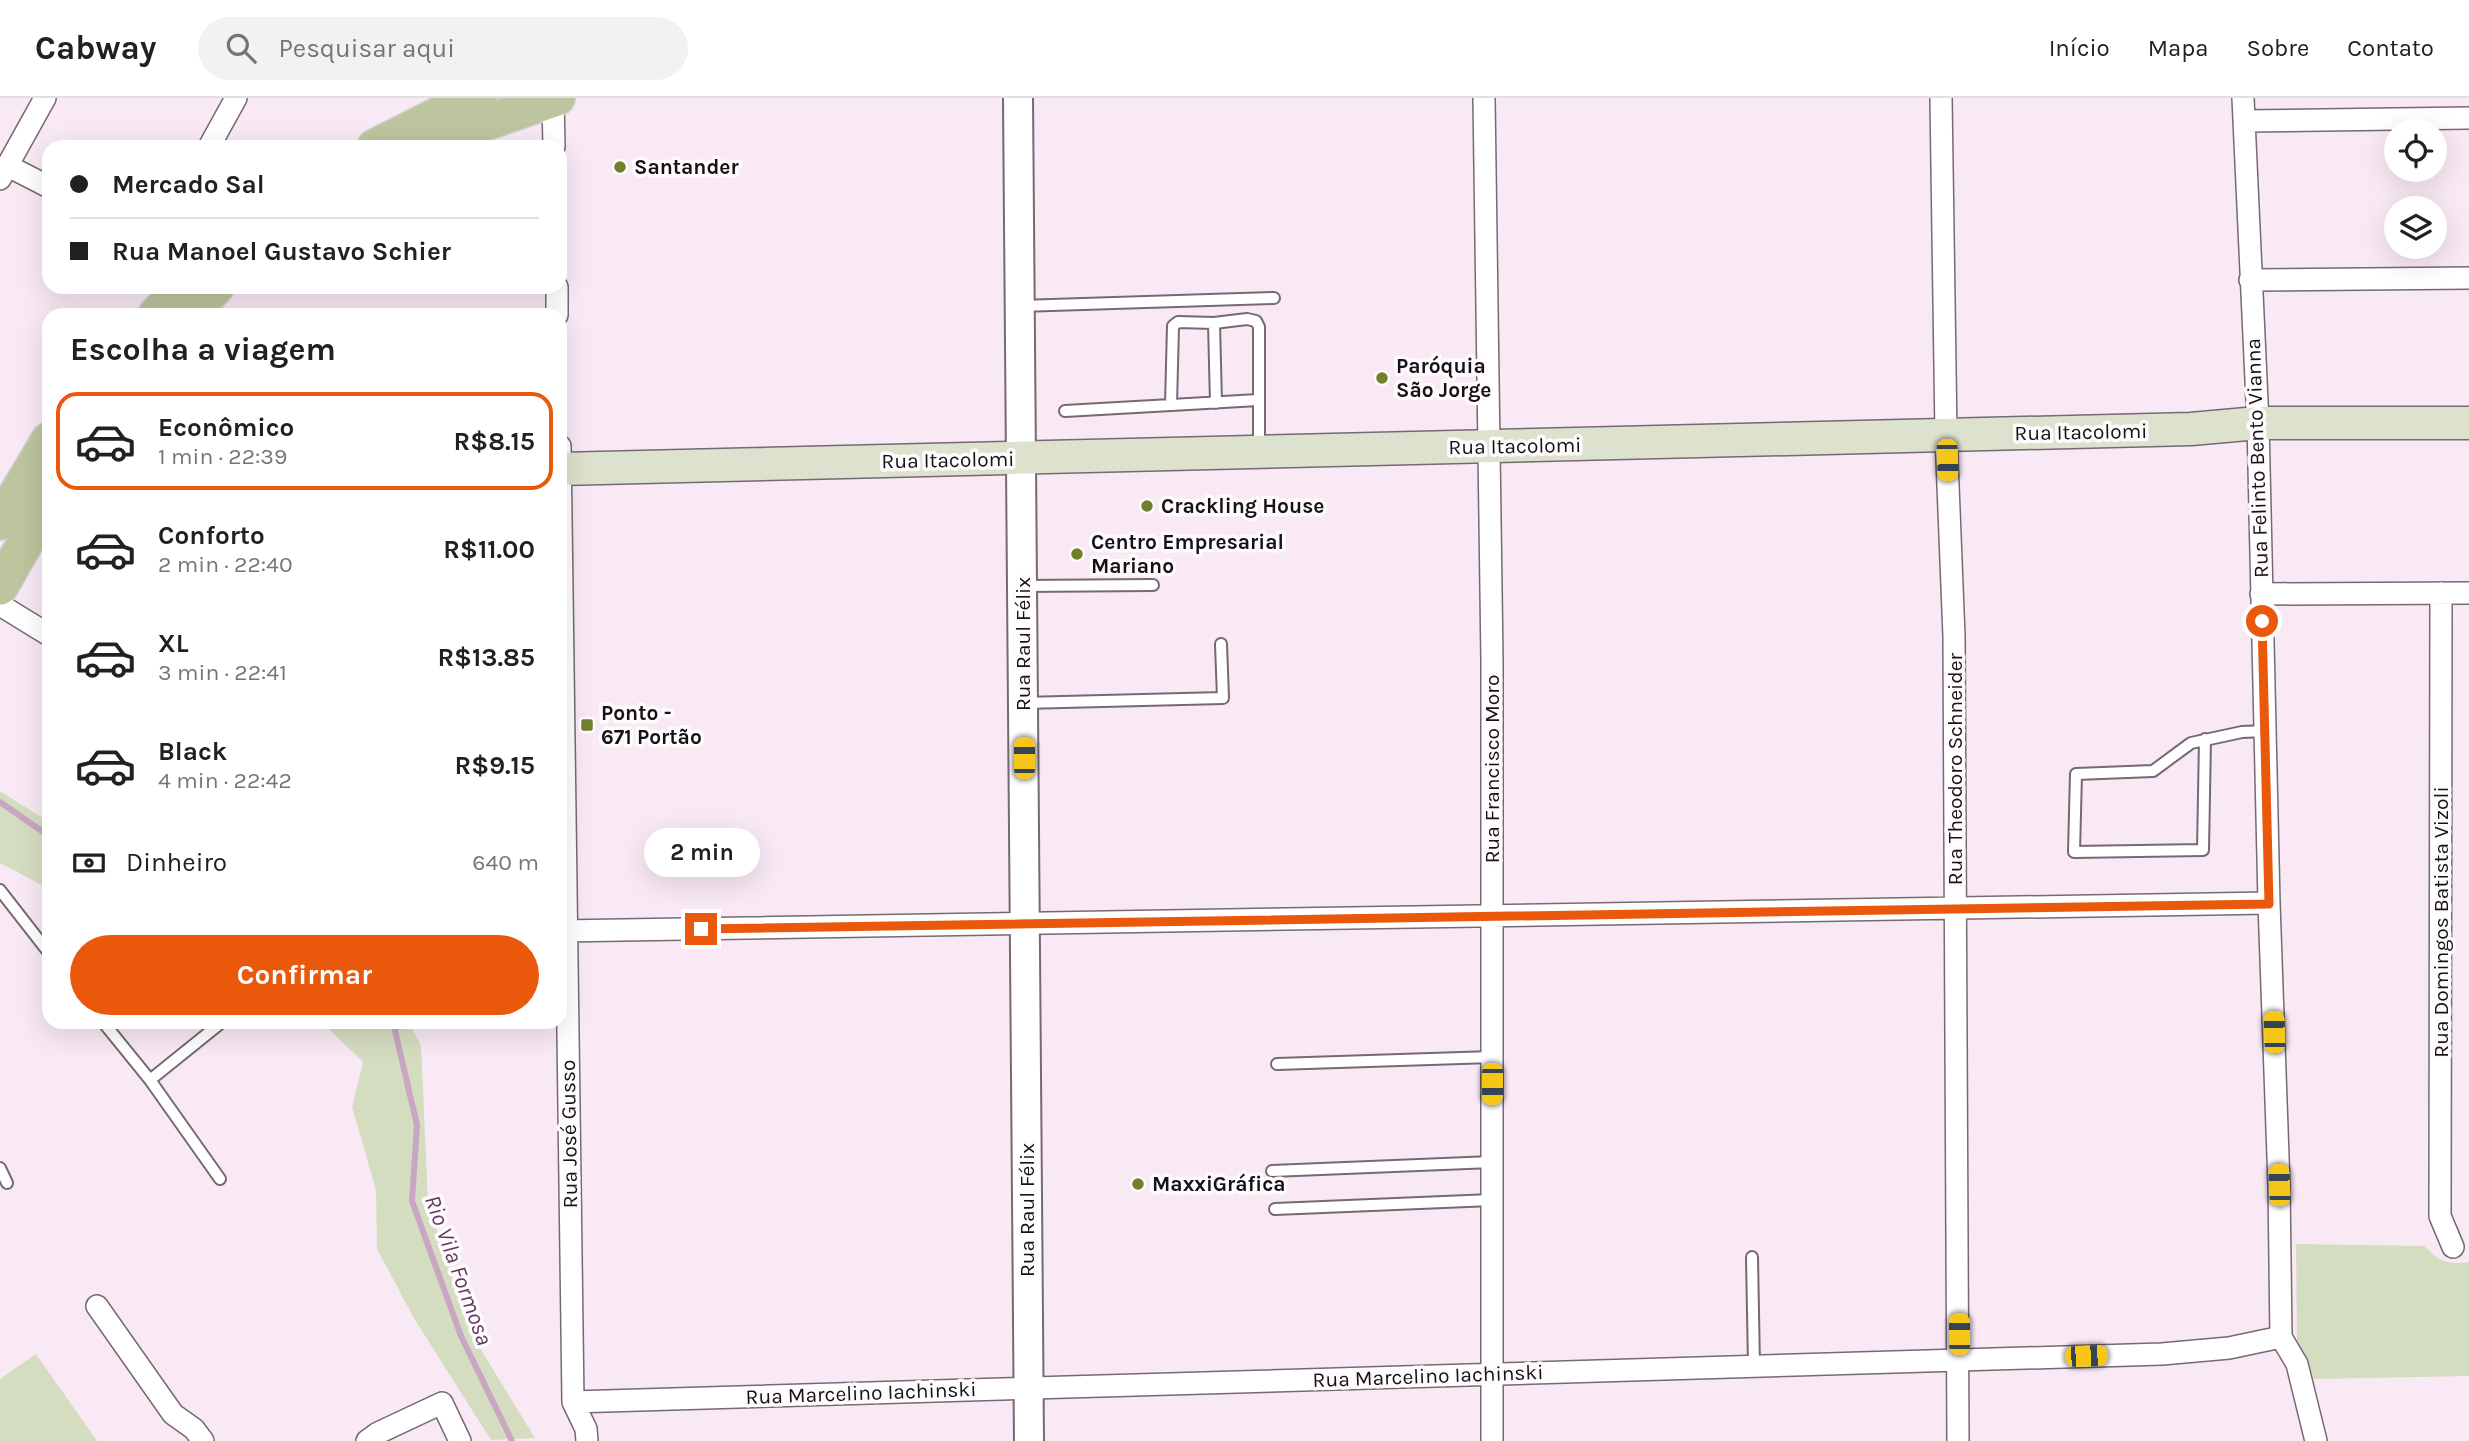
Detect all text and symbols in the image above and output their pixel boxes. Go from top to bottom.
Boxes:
search box [198,17,688,80]
text: Cabway [35,29,156,67]
icon: search [222,29,260,67]
text: Pesquisar aqui [278,33,455,64]
text: Início [2049,34,2110,62]
text: Mapa [2148,34,2208,62]
text: Sobre [2246,34,2309,62]
text: Contato [2347,34,2434,62]
map controls [2384,119,2447,259]
button: locate [2384,119,2447,182]
place label: Santander [634,155,739,179]
marker: Santander [612,159,628,175]
text: Mercado Sal [112,169,265,200]
button: layers [2384,196,2447,259]
text: Rua Manoel Gustavo Schier [112,236,451,267]
text: Escolha a viagem [70,331,336,368]
street label: Rua Felinto Bento Vianna [2241,338,2273,578]
place label: Paróquia São Jorge [1396,354,1492,402]
marker: Paróquia São Jorge [1374,370,1390,386]
icon: car [74,410,137,473]
text: Econômico [158,412,294,443]
street label: Rua Itacolomi [2014,419,2148,445]
text: R$8.15 [454,426,535,457]
street label: Rua Itacolomi [1448,433,1582,459]
car [1936,439,1959,481]
text: 1 min · 22:39 [158,443,287,470]
street label: Rua Itacolomi [881,447,1015,473]
place label: Crackling House [1161,494,1324,518]
marker: Crackling House [1139,498,1155,514]
icon: car [74,518,137,581]
text: Conforto [158,520,265,551]
place label: Centro Empresarial Mariano [1091,530,1284,578]
text: R$11.00 [443,534,535,565]
marker: Centro Empresarial Mariano [1069,546,1085,562]
text: 2 min · 22:40 [158,551,293,578]
street label: Rua Raul Félix [1011,577,1035,711]
route start [2246,605,2278,637]
icon: car [74,626,137,689]
text: XL [158,628,189,659]
text: R$13.85 [437,642,535,673]
street label: Rua Theodoro Schneider [1943,652,1967,885]
text: 3 min · 22:41 [158,659,287,686]
street label: Rua Francisco Moro [1480,675,1504,863]
place label: Ponto - 671 Portão [601,701,702,749]
marker: Ponto - 671 Portão [579,717,595,733]
icon: car [74,734,137,797]
text: Black [158,736,227,767]
car [1014,737,1035,779]
text: R$9.15 [455,750,535,781]
text: 4 min · 22:42 [158,767,292,794]
street label: Rua Domingos Batista Vizoli [2429,786,2453,1058]
callout: 2 min [643,828,759,876]
text: 2 min [670,839,734,866]
icon: cash [70,844,108,882]
text: Dinheiro [126,847,227,878]
text: 640 m [472,849,539,876]
route end [685,913,717,945]
button: Confirmar [70,935,539,1015]
car [2263,1011,2286,1053]
street label: Rua José Gusso [556,1059,582,1209]
car [1482,1063,1503,1105]
street label: Rua Raul Félix [1015,1143,1039,1277]
car [2268,1164,2291,1206]
place label: MaxxiGráfica [1152,1172,1286,1196]
marker: MaxxiGráfica [1130,1176,1146,1192]
water label: Rio Vila Formosa [419,1191,498,1349]
car [1949,1313,1970,1355]
car [2065,1345,2108,1367]
street label: Rua Marcelino Iachinski [1312,1360,1544,1392]
street label: Rua Marcelino Iachinski [745,1377,977,1409]

